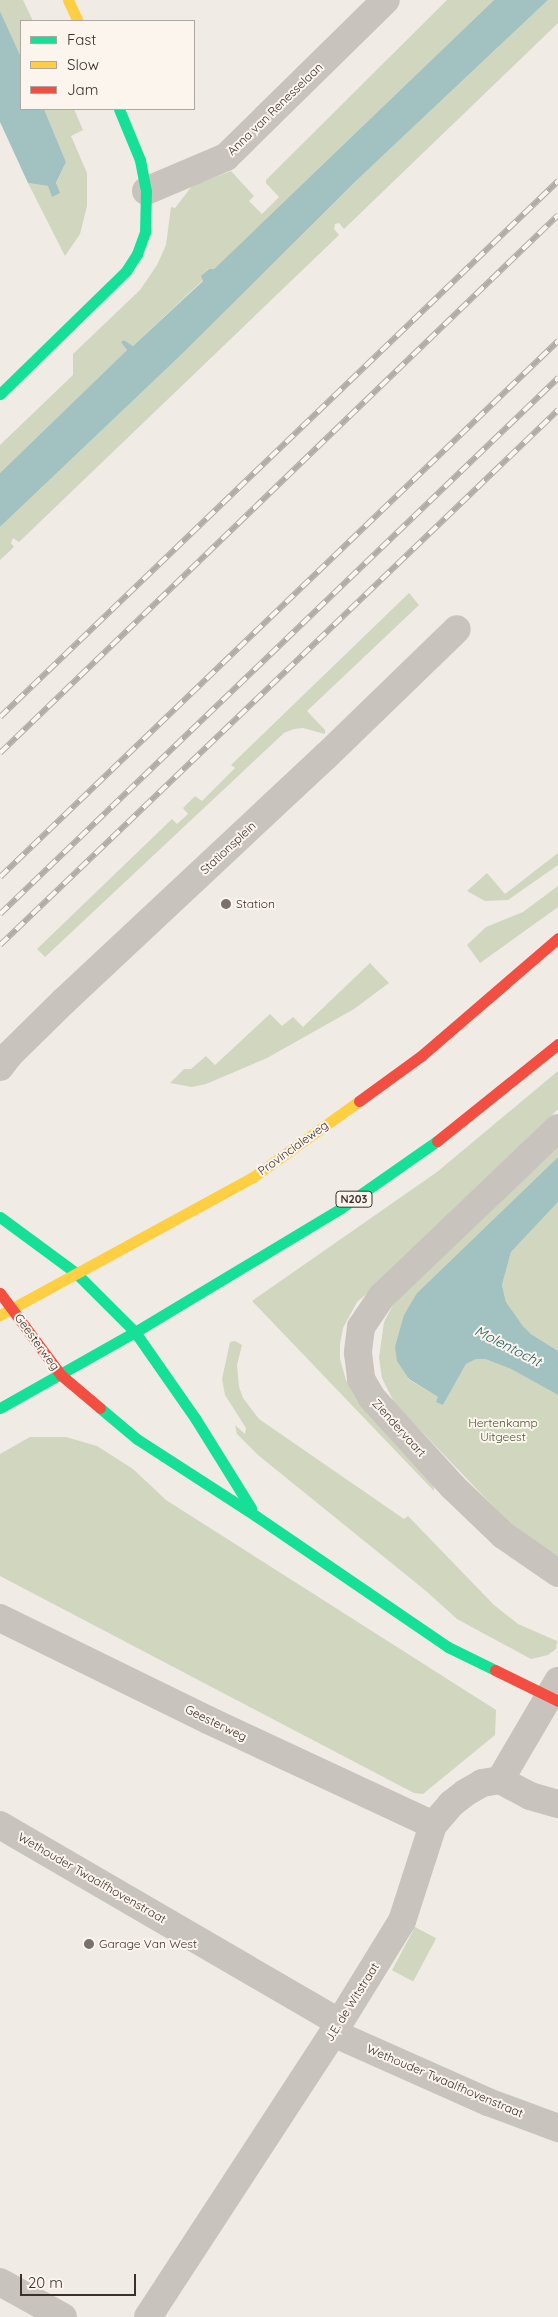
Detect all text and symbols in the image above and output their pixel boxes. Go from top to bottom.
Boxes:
legend [20,20,195,110]
text: Fast [67,30,96,49]
text: Slow [67,55,99,74]
street label: Anna van Renesselaan [224,60,326,158]
text: Jam [67,80,98,99]
street label: Stationsplein [197,819,259,877]
place label: Station [236,897,275,911]
marker: Station [220,898,232,910]
street label: Provincialeweg [255,1118,331,1178]
road number: N203 [335,1190,373,1208]
street label: Geesterweg [12,1311,62,1373]
water label: Molentocht [472,1322,544,1370]
street label: Ziendervaart [369,1396,429,1460]
park label: Hertenkamp Uitgeest [468,1416,538,1444]
street label: Geesterweg [183,1702,249,1744]
street label: Wethouder Twaalfhovenstraat [15,1830,169,1926]
place label: Garage Van West [99,1937,197,1951]
marker: Garage Van West [83,1938,95,1950]
street label: J.E. de Witstraat [322,1960,382,2044]
street label: Wethouder Twaalfhovenstraat [365,2041,525,2121]
scale bar [22,2264,139,2296]
text: 20 m [28,2273,63,2292]

